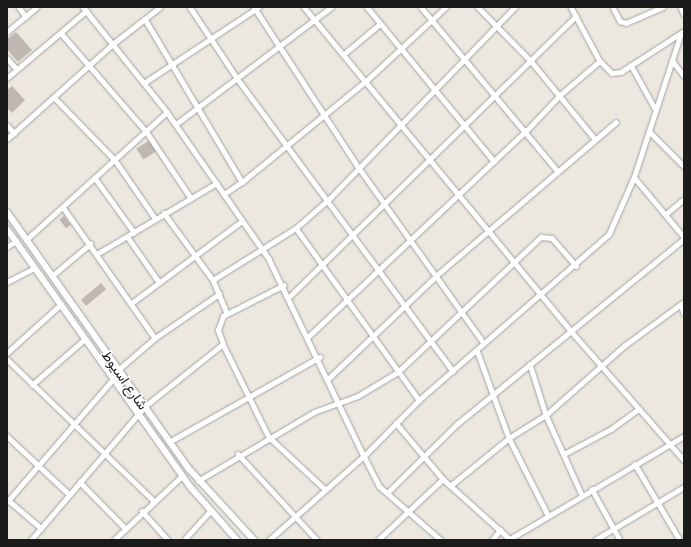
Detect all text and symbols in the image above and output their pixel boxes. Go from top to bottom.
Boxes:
street label: شارع اسيوط [98,347,152,413]

